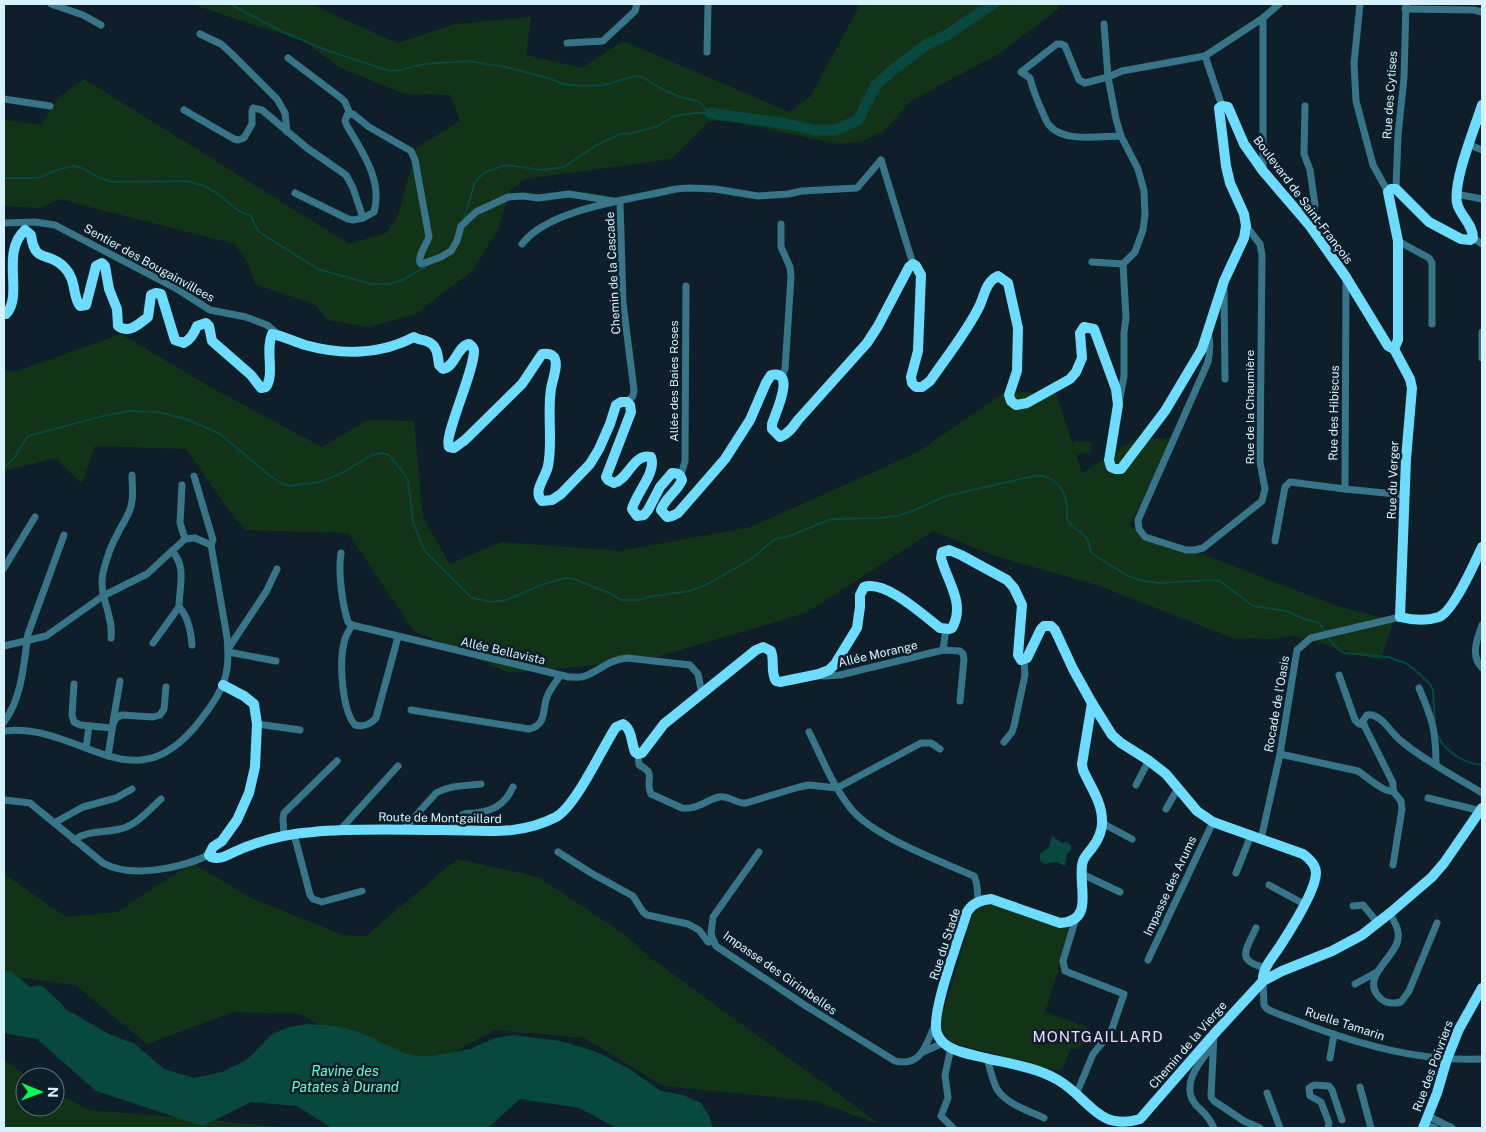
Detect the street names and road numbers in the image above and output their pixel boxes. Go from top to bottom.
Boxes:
street label: Rue des Cytises [1380,50,1400,140]
street label: Boulevard de Saint-François [1250,133,1356,267]
street label: Chemin de la Cascade [603,211,623,335]
street label: Sentier des Bougainvillees [81,221,217,305]
street label: Allée des Baies Roses [667,320,681,442]
street label: Rue de la Chaumière [1243,349,1257,464]
street label: Rue des Hibiscus [1326,365,1342,461]
street label: Rue du Verger [1385,440,1401,520]
street label: Allée Bellavista [459,634,547,668]
street label: Allée Morange [837,638,919,670]
street label: Rocade de l'Oasis [1262,655,1292,753]
street label: Route de Montgaillard [378,810,502,826]
street label: Impasse des Arums [1141,834,1199,938]
street label: Rue du Stade [927,906,963,982]
street label: Impasse des Girimbelles [721,928,839,1018]
street label: Chemin de la Vierge [1146,998,1230,1092]
street label: Ruelle Tamarin [1303,1005,1387,1043]
street label: Rue des Poivriers [1410,1019,1456,1113]

